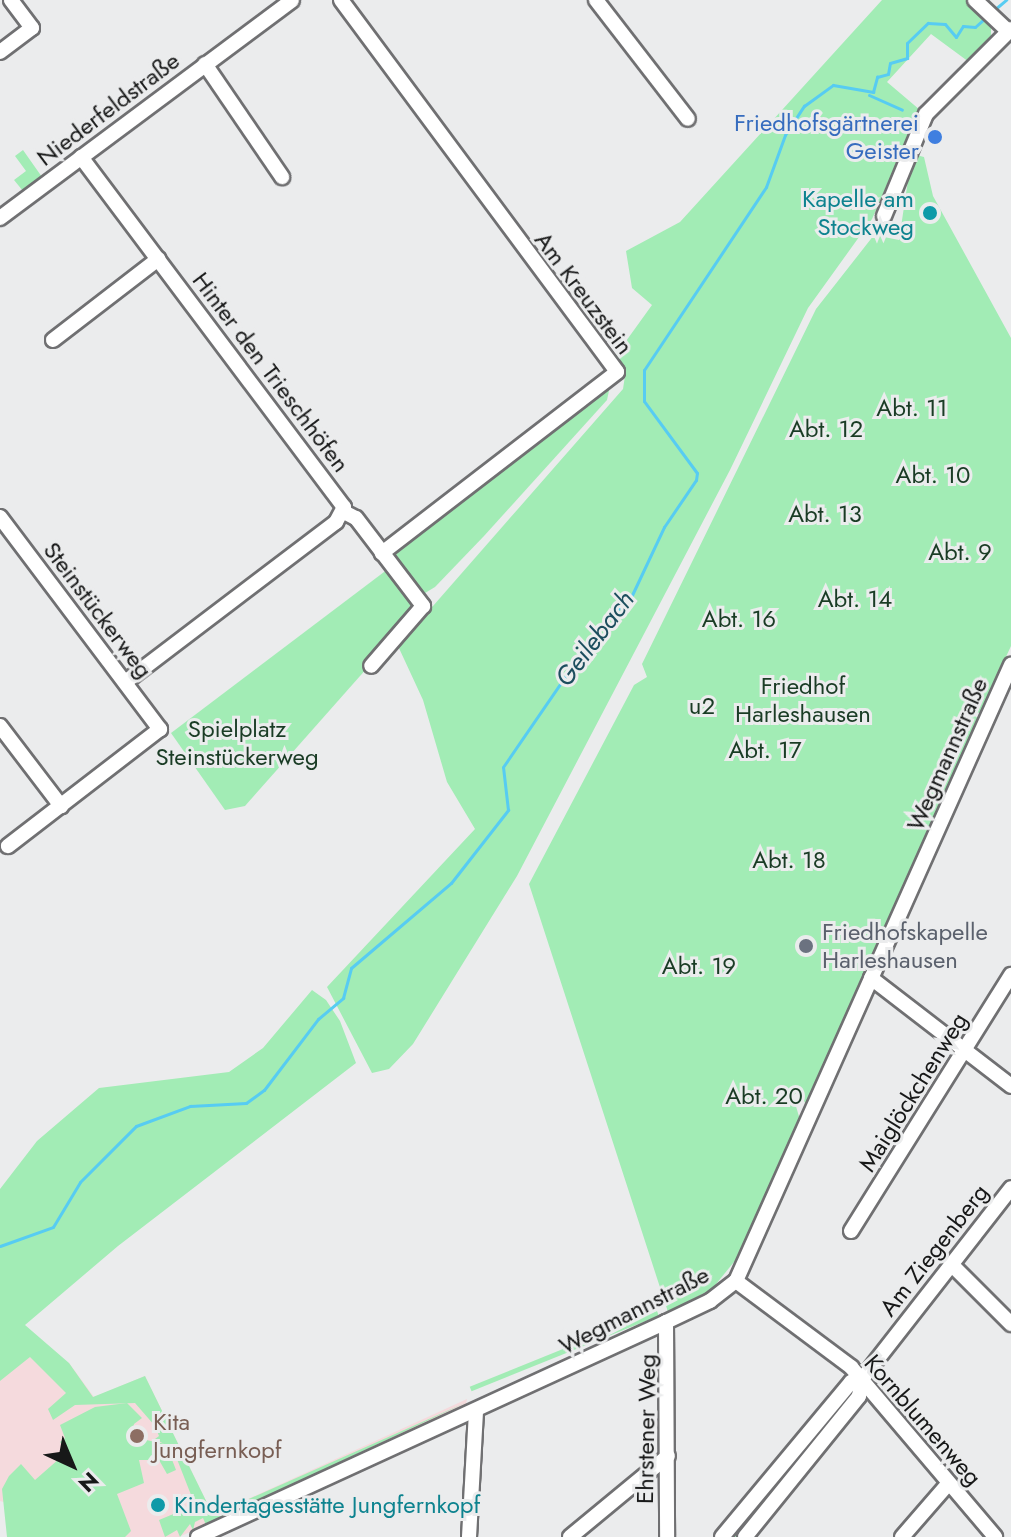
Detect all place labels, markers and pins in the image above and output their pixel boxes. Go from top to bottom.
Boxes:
place label: Friedhofsgärtnerei Geister [734,109,919,165]
marker: Friedhofsgärtnerei Geister [926,128,944,146]
place label: Kapelle am Stockweg [802,185,914,241]
marker: Kapelle am Stockweg [921,204,939,222]
place label: Friedhofskapelle Harleshausen [822,918,988,974]
marker: Friedhofskapelle Harleshausen [797,937,815,955]
place label: Kita Jungfernkopf [153,1408,282,1464]
marker: Kita Jungfernkopf [128,1427,146,1445]
place label: Kindertagesstätte Jungfernkopf [174,1491,480,1519]
marker: Kindertagesstätte Jungfernkopf [149,1496,167,1514]

